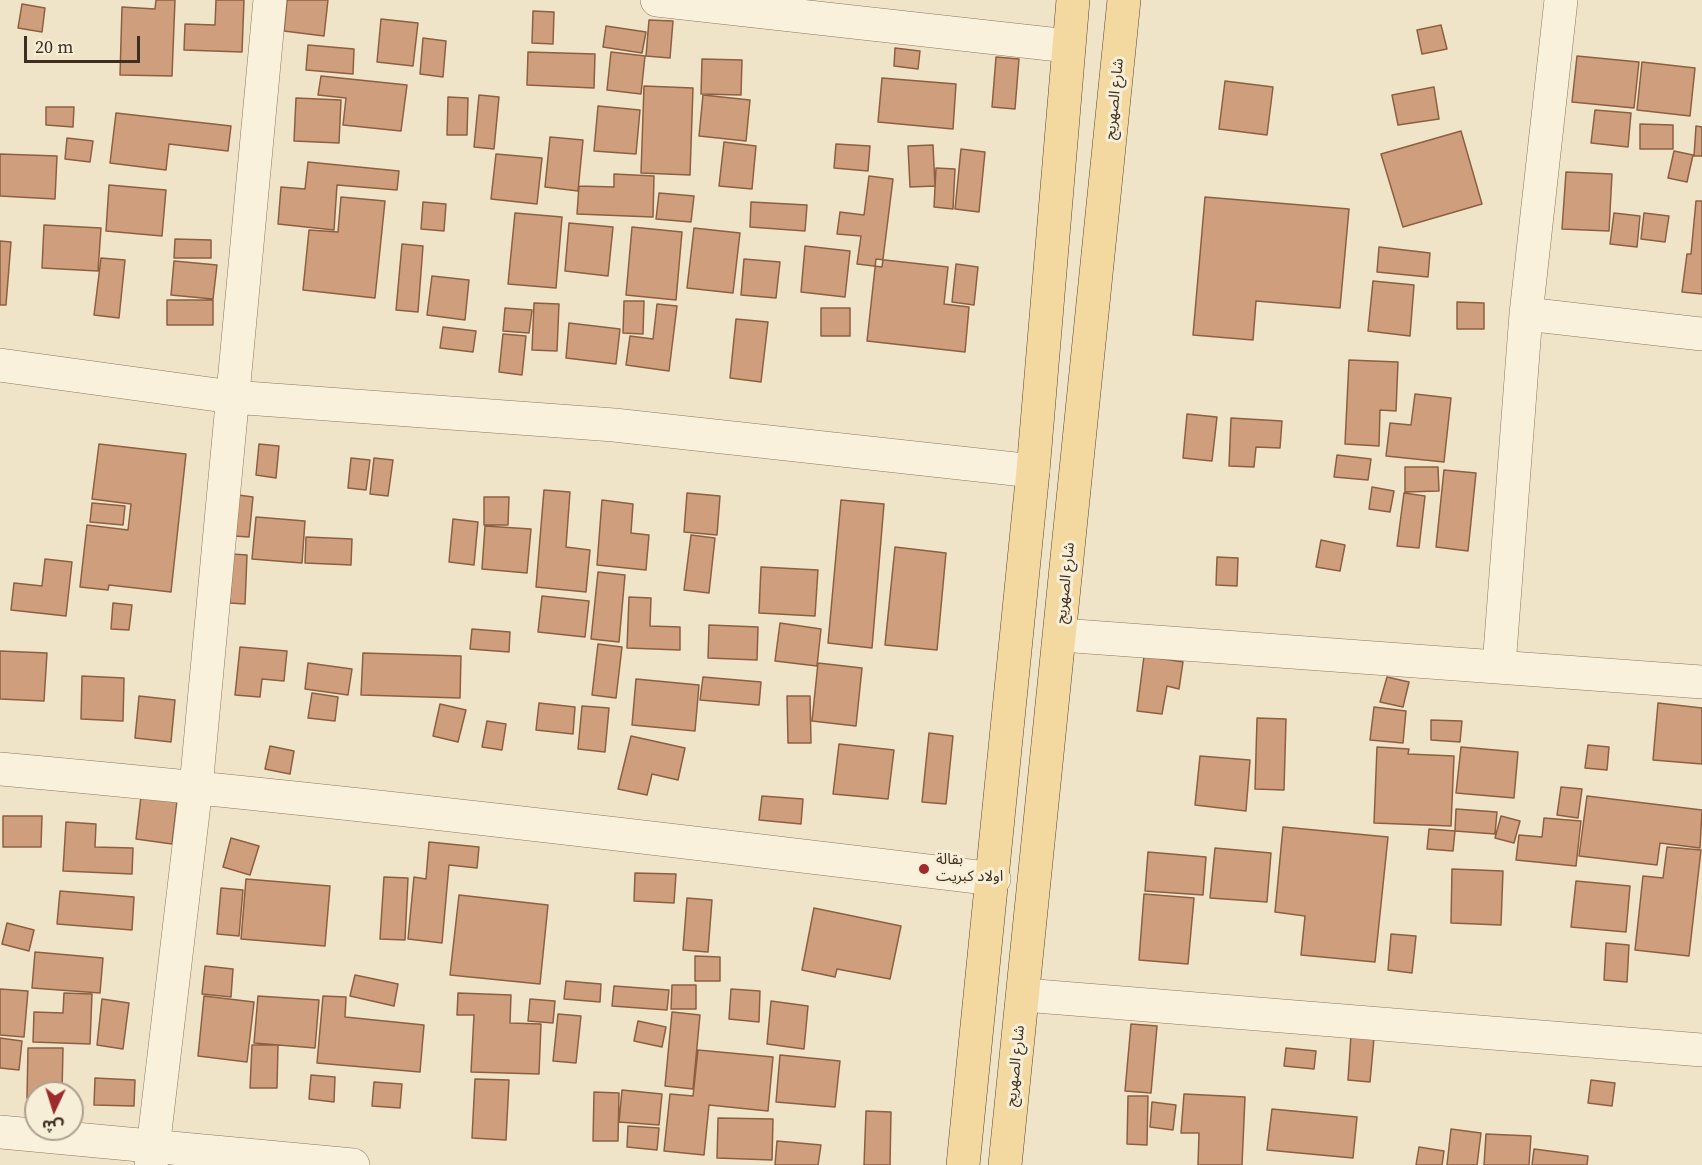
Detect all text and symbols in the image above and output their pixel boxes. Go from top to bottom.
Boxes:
scale bar [27,24,142,62]
text: 20 m [35,34,73,59]
street label: شارع الصهريج [1102,57,1128,141]
street label: شارع الصهريج [1053,541,1079,625]
place label: بقالة اولاد كبريت [936,851,1003,886]
marker: بقالة اولاد كبريت [917,862,931,876]
street label: شارع الصهريج [1003,1024,1029,1108]
north arrow [24,1081,84,1141]
text: ش [41,1115,65,1139]

